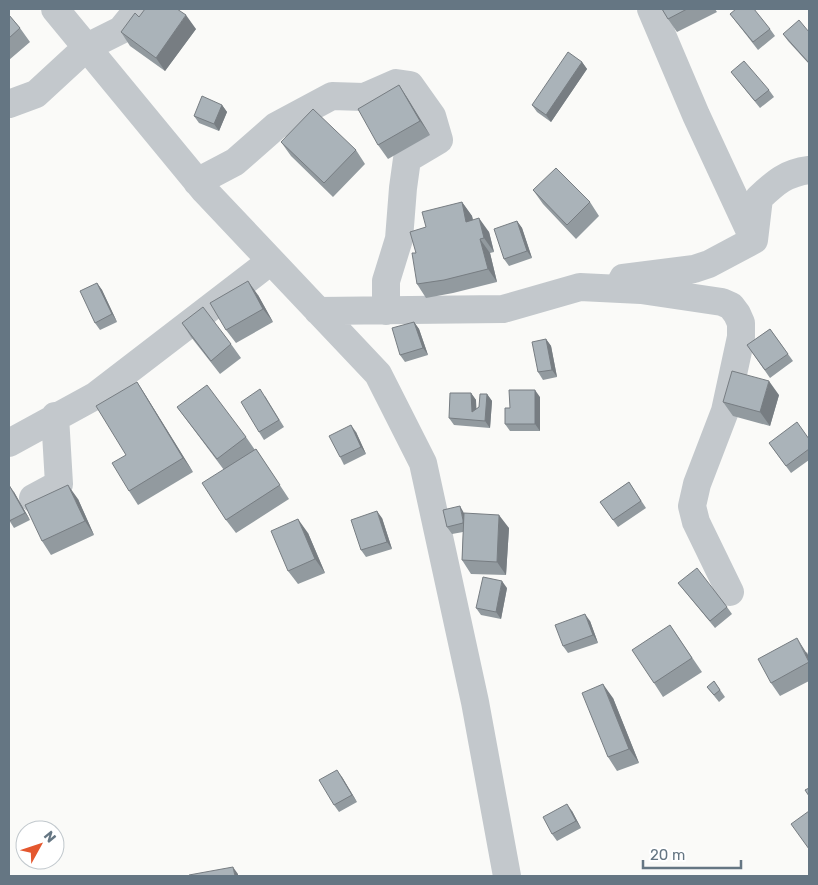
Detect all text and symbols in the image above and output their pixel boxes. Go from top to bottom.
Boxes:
north arrow [15,820,65,870]
text: N [40,828,59,846]
scale bar [643,838,740,870]
text: 20 m [650,846,685,864]

